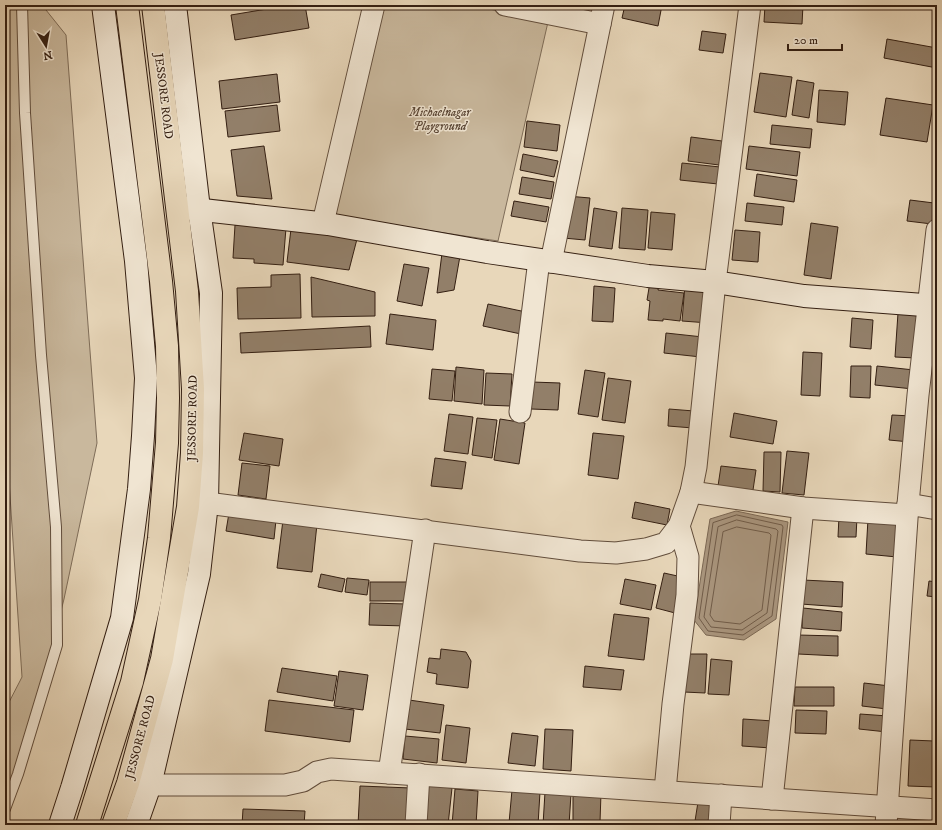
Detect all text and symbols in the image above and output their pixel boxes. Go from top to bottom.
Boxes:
north arrow [26,26,66,66]
scale bar [788,26,842,52]
text: 20 m [794,33,818,48]
text: N [42,47,53,63]
street label: JESSORE ROAD [151,51,176,140]
park label: Michaelnagar Playground [408,105,472,134]
street label: JESSORE ROAD [184,375,201,462]
street label: JESSORE ROAD [122,693,159,782]

